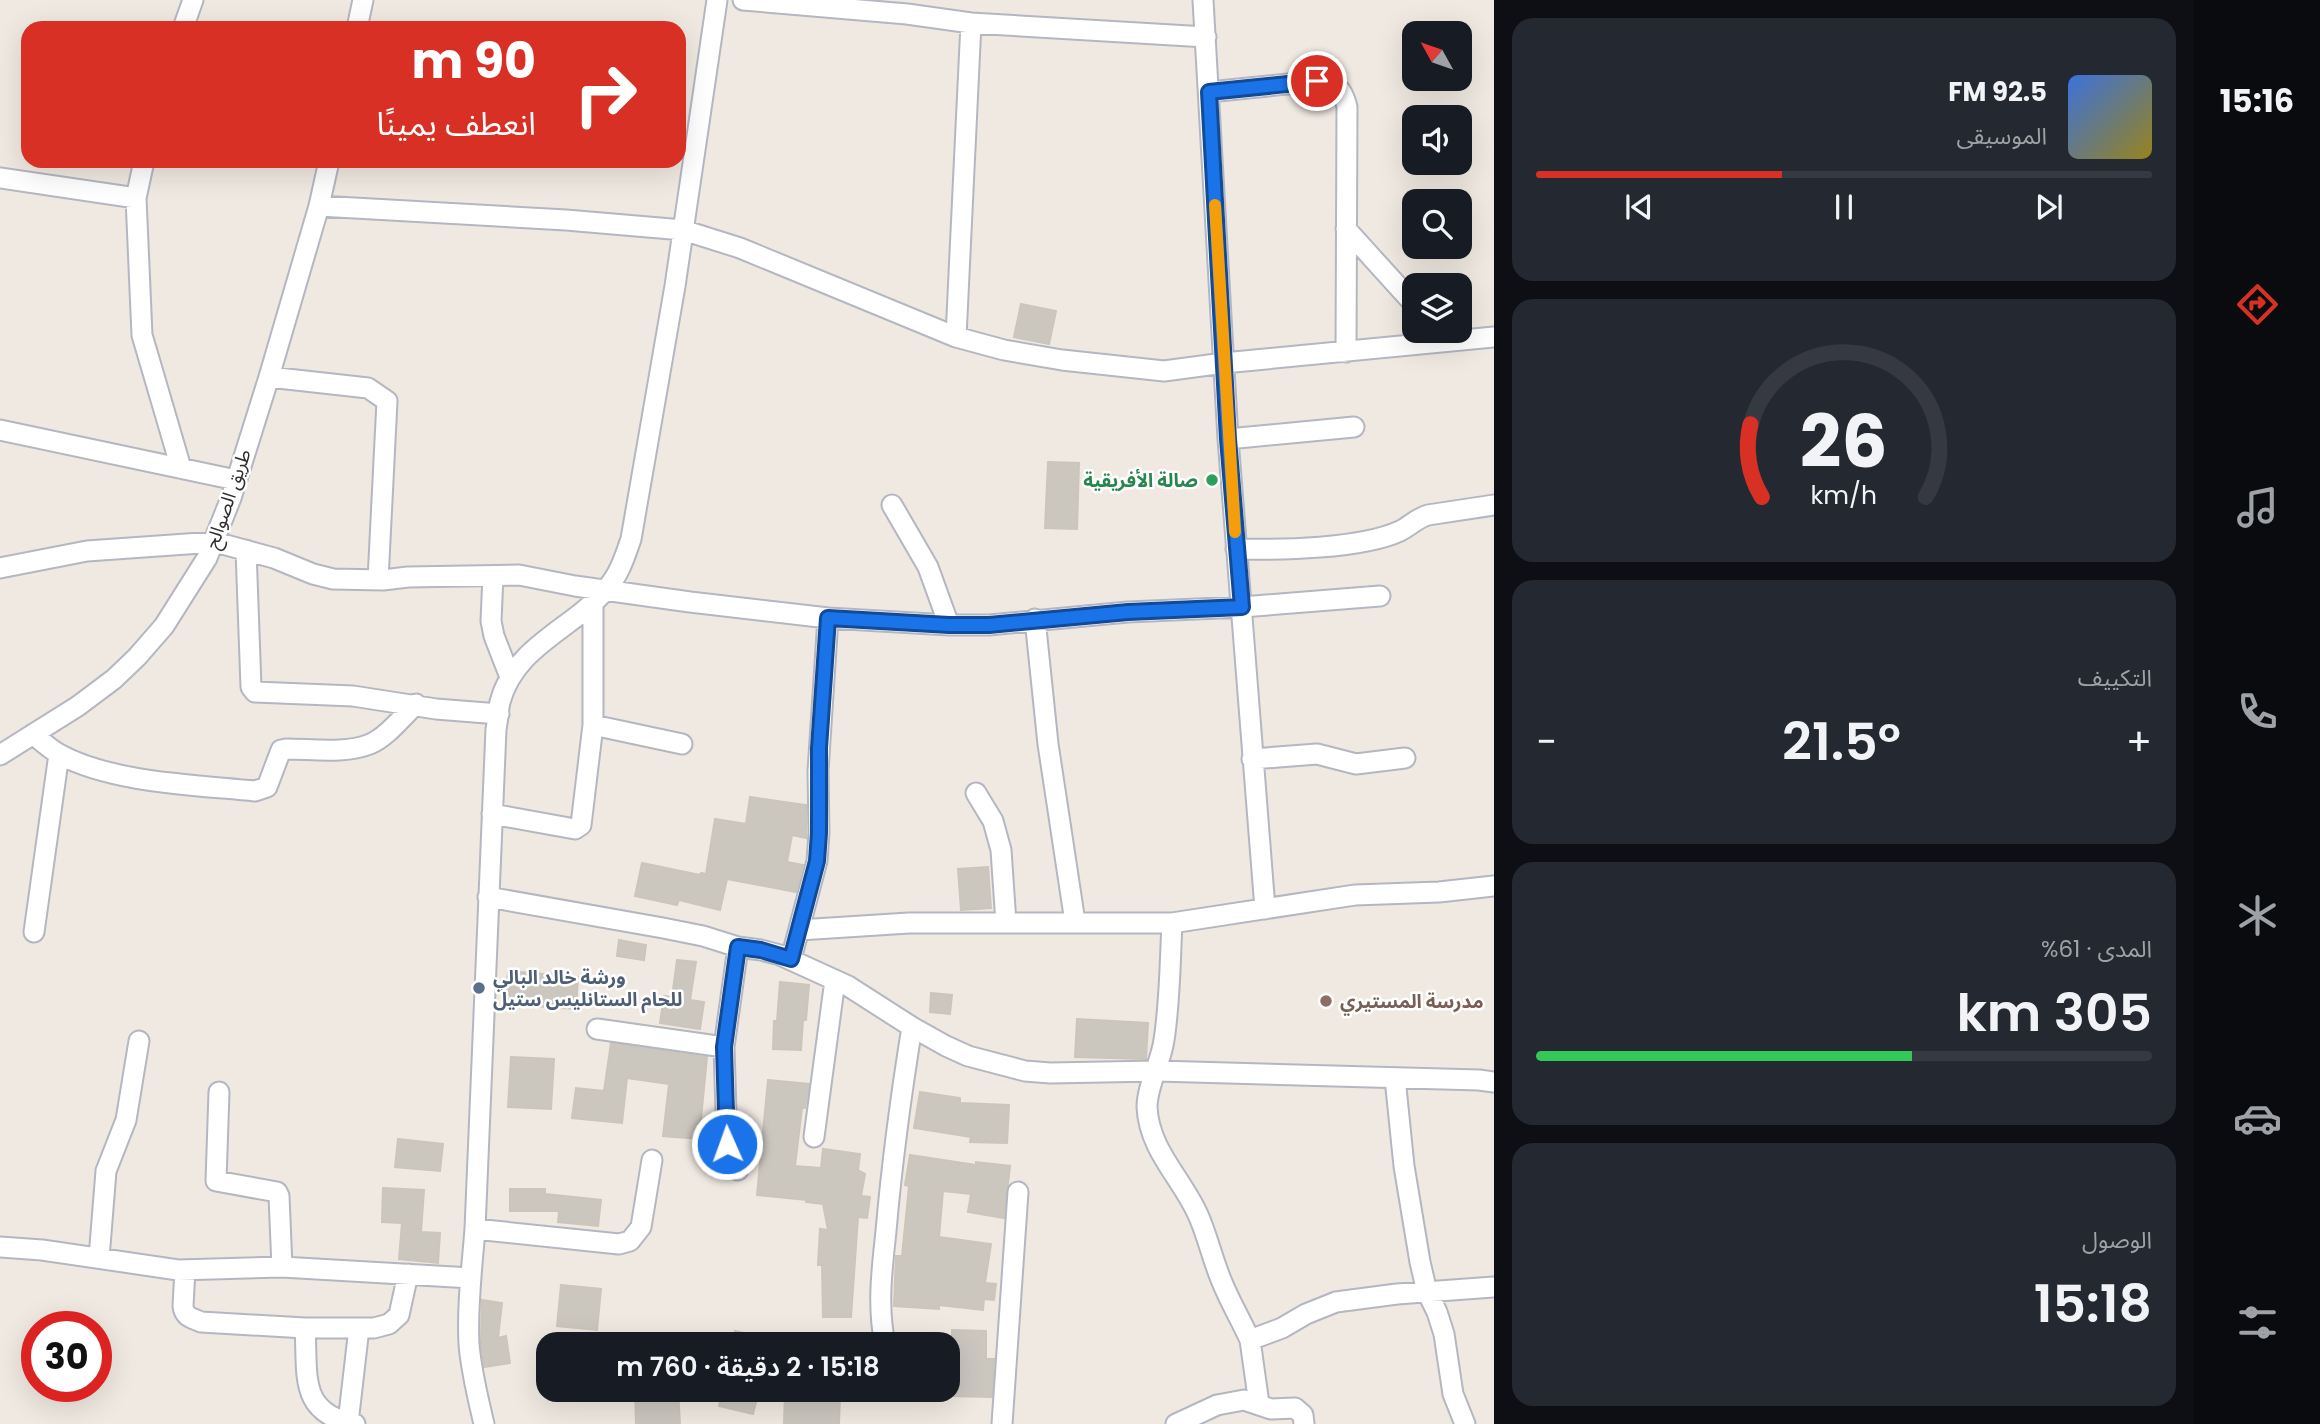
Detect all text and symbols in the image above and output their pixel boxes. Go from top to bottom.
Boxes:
north arrow [1402,21,1472,91]
map controls [1402,21,1472,343]
text: 90 m [412,27,536,95]
icon: right [560,49,651,140]
pin [1287,51,1347,111]
icon: arrive [1298,62,1336,100]
text: 92.5 FM [1948,74,2047,110]
text: 15:16 [2220,78,2294,123]
text: انعطف يمينًا [376,101,536,146]
button: sound [1402,105,1472,175]
text: الموسيقى [1956,120,2047,152]
icon: previous [1620,188,1658,226]
icon: pause [1825,188,1863,226]
icon: next [2030,188,2068,226]
button: search [1402,189,1472,259]
button: layers [1402,273,1472,343]
icon: directions [2233,280,2282,329]
text: 26 [1800,391,1888,492]
street label: طريق الصوالح [198,445,259,553]
place label: صالة الأفريقية [1083,467,1198,494]
marker: صالة الأفريقية [1204,472,1220,488]
text: km/h [1811,478,1877,513]
icon: music [2233,483,2282,532]
text: التكييف [2078,662,2152,694]
icon: phone [2233,687,2282,736]
text: 21.5° [1782,705,1901,778]
text: − [1536,715,1557,768]
text: + [2126,715,2152,768]
icon: climate [2233,891,2282,940]
text: المدى · 61% [2041,933,2152,965]
place label: ورشة خالد البالي للحام الستانليس ستيل [493,964,682,1014]
text: 305 km [1957,976,2152,1049]
marker: ورشة خالد البالي للحام الستانليس ستيل [471,980,487,996]
place label: مدرسة المستيري [1340,988,1484,1016]
marker: مدرسة المستيري [1318,993,1334,1009]
icon: car [2233,1094,2282,1143]
position arrow [690,1107,764,1181]
text: الوصول [2082,1224,2152,1256]
text: 15:18 [2034,1267,2152,1340]
icon: filters [2233,1298,2282,1347]
speed limit sign: 30 [21,1311,112,1402]
text: 15:18 · 2 دقيقة · 760 m [616,1349,880,1385]

